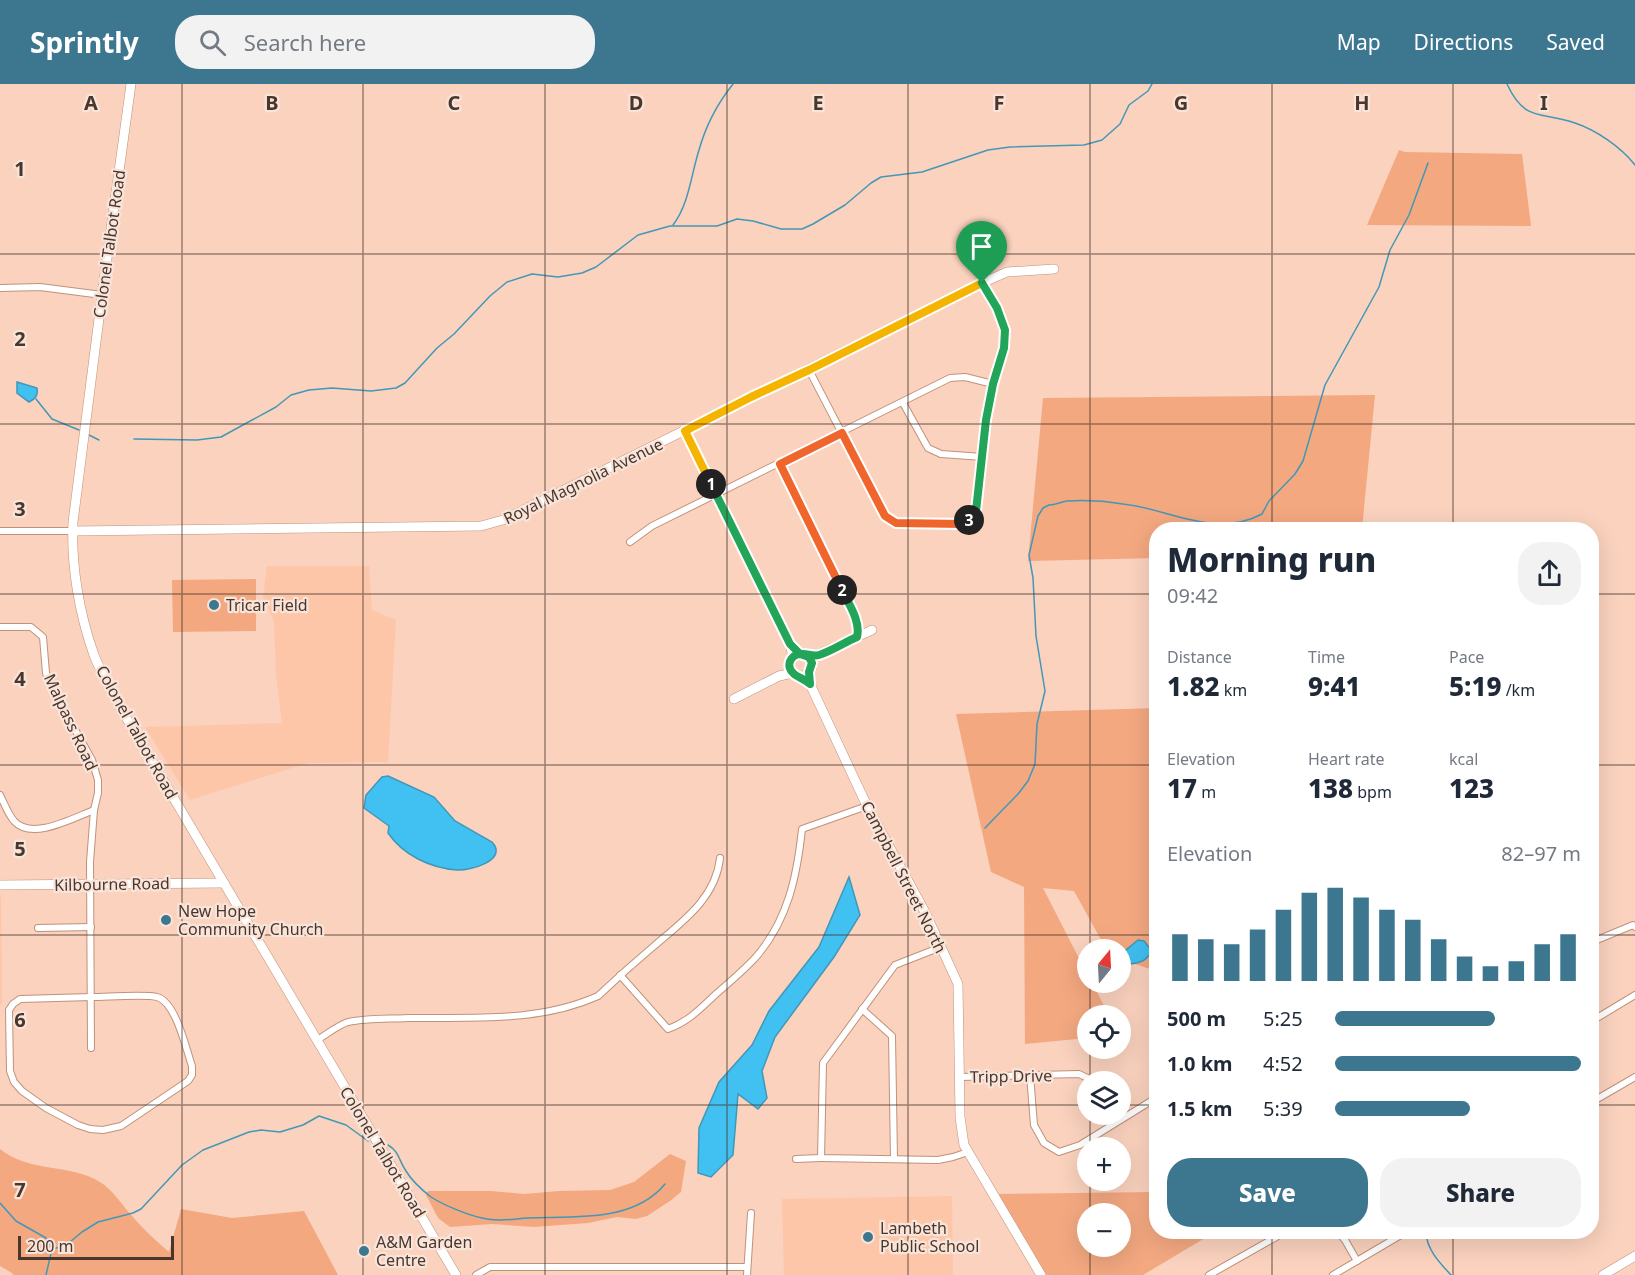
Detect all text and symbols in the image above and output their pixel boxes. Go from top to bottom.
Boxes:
search box [175,15,595,69]
text: Sprintly [30,23,139,61]
icon: search [196,26,229,59]
text: Search here [244,27,366,57]
text: Map [1337,28,1381,56]
text: Directions [1414,28,1513,56]
text: Saved [1546,28,1605,56]
text: A [84,89,98,116]
text: B [265,89,279,116]
text: C [448,89,461,116]
text: D [629,89,643,116]
text: E [812,89,824,116]
text: F [994,89,1004,116]
text: G [1174,89,1188,116]
text: H [1354,89,1370,116]
text: I [1540,89,1548,116]
text: 1 [14,155,26,182]
street label: Colonel Talbot Road [88,168,130,320]
pin [956,221,1007,283]
icon: arrive [965,230,998,263]
text: 2 [14,325,26,352]
street label: Royal Magnolia Avenue [499,433,667,529]
pin: 1 [696,469,726,499]
text: 1 [706,473,716,495]
text: 3 [14,495,26,522]
pin: 3 [954,505,984,535]
text: 3 [964,509,974,531]
text: Morning run [1167,537,1376,582]
button: share [1518,542,1581,605]
pin: 2 [827,575,857,605]
text: 2 [837,579,847,601]
text: 09:42 [1167,582,1218,609]
place label: Tricar Field [226,594,308,616]
marker: Tricar Field [207,598,221,612]
text: Distance [1167,646,1232,668]
text: Time [1308,646,1345,668]
text: Pace [1449,646,1484,668]
street label: Colonel Talbot Road [91,661,183,803]
text: 4 [14,665,26,692]
text: 1.82 [1167,668,1220,704]
text: 9:41 [1308,668,1361,704]
text: 5:19 [1449,668,1502,704]
street label: Malpass Road [39,670,103,774]
text: km [1220,679,1247,701]
text: /km [1502,679,1535,701]
text: Elevation [1167,748,1235,770]
text: Heart rate [1308,748,1384,770]
text: kcal [1449,748,1478,770]
text: 17 [1167,770,1197,806]
text: 138 [1308,770,1353,806]
text: 123 [1449,770,1494,806]
text: m [1197,781,1216,803]
text: bpm [1353,781,1392,803]
street label: Campbell Street North [856,797,952,957]
text: 5 [14,835,26,862]
text: Elevation [1167,840,1252,867]
text: 82–97 m [1501,840,1581,867]
street label: Kilbourne Road [54,872,170,896]
place label: New Hope Community Church [178,900,323,940]
marker: New Hope Community Church [159,913,173,927]
north arrow [1077,939,1131,993]
map controls [1077,939,1131,1257]
button: locate [1077,1005,1131,1059]
text: 500 m [1167,1005,1226,1032]
text: 5:25 [1263,1005,1303,1032]
text: 6 [14,1006,26,1033]
text: 1.0 km [1167,1050,1233,1077]
text: 4:52 [1263,1050,1303,1077]
street label: Tripp Drive [970,1064,1052,1088]
button: layers [1077,1071,1131,1125]
street label: Colonel Talbot Road [335,1082,431,1222]
text: 1.5 km [1167,1095,1233,1122]
text: 5:39 [1263,1095,1303,1122]
button: + [1077,1137,1131,1191]
button: Save [1167,1158,1368,1227]
button: Share [1380,1158,1581,1227]
text: 7 [14,1176,26,1203]
button: − [1077,1203,1131,1257]
place label: Lambeth Public School [880,1217,979,1257]
marker: Lambeth Public School [861,1230,875,1244]
place label: A&M Garden Centre [376,1231,472,1271]
scale bar [18,1233,174,1260]
text: 200 m [27,1235,74,1257]
marker: A&M Garden Centre [357,1244,371,1258]

